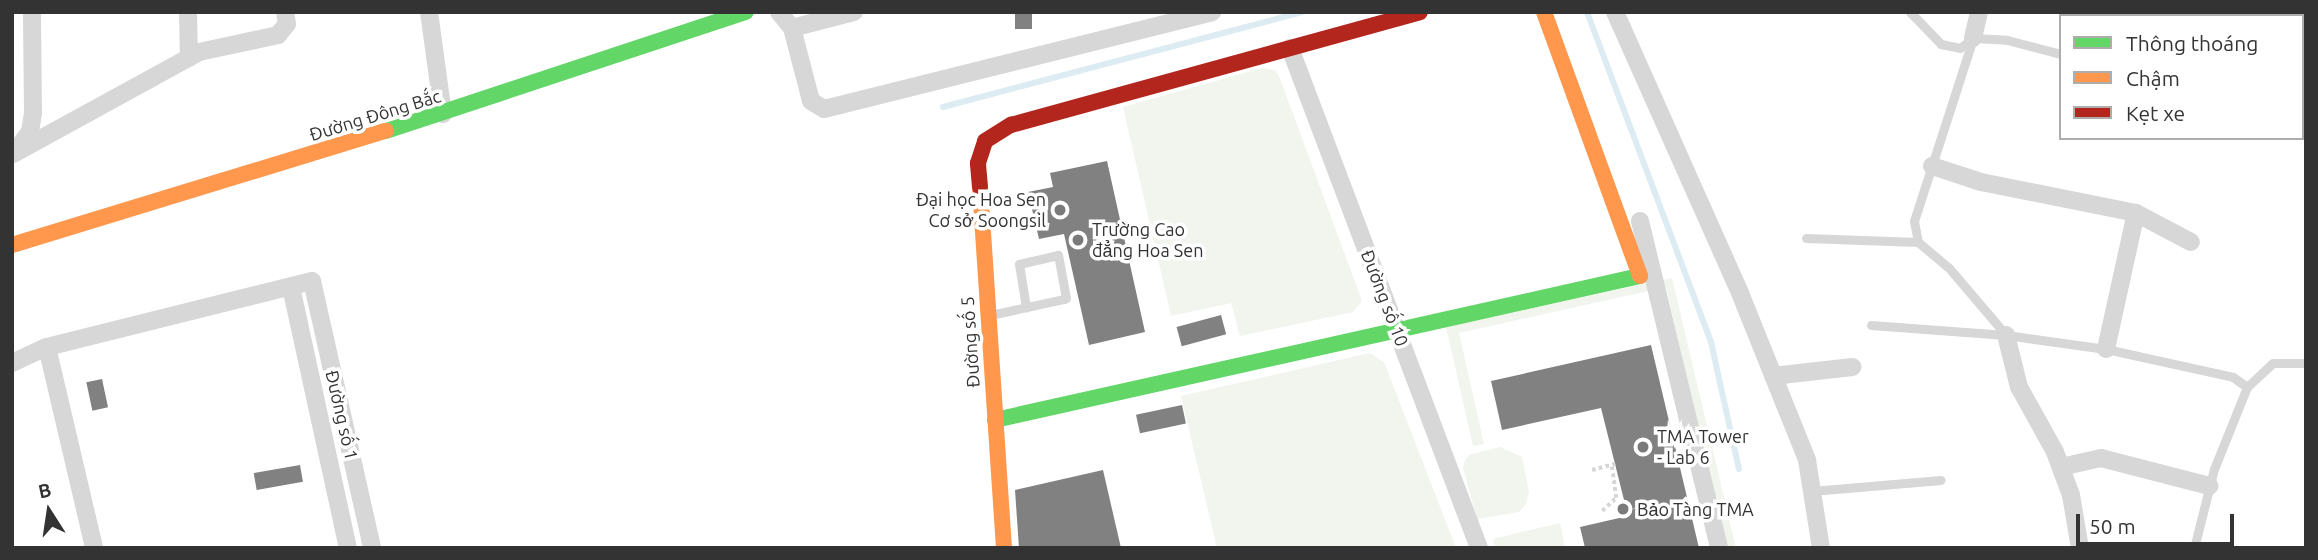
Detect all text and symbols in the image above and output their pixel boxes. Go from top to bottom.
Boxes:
legend [2059,14,2304,140]
text: Thông thoáng [2126,31,2258,55]
text: Chậm [2126,66,2180,90]
street label: Đường Đông Bắc [307,85,443,145]
text: Kẹt xe [2126,101,2185,125]
place label: Đại học Hoa Sen Cơ sở Soongsil [916,189,1046,232]
marker: Đại học Hoa Sen Cơ sở Soongsil [1052,202,1068,218]
place label: Trường Cao đẳng Hoa Sen [1092,219,1203,262]
marker: Trường Cao đẳng Hoa Sen [1070,232,1086,248]
street label: Đường số 10 [1357,247,1413,349]
street label: Đường số 5 [956,296,984,388]
street label: Đường số 1 [321,368,363,462]
place label: TMA Tower - Lab 6 [1657,426,1749,468]
marker: TMA Tower - Lab 6 [1635,439,1651,455]
north arrow [14,476,84,546]
text: B [36,478,53,503]
place label: Bảo Tàng TMA [1637,498,1754,520]
scale bar [2080,500,2238,544]
marker: Bảo Tàng TMA [1615,501,1631,517]
text: 50 m [2089,514,2136,538]

